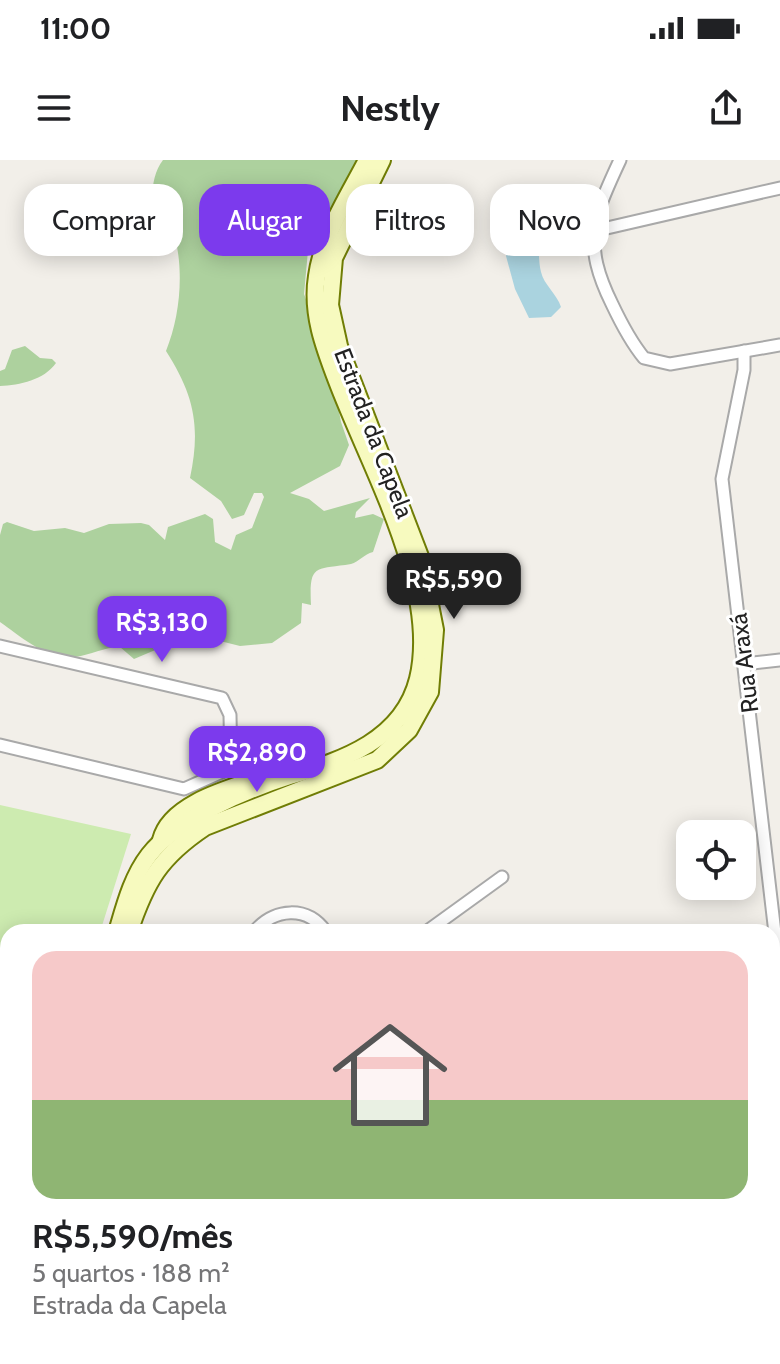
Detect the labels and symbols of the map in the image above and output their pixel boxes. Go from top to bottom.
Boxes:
street label: Estrada da Capela [328,344,420,523]
pin: R$5,590 [380,553,528,621]
pin: R$3,130 [88,596,236,664]
street label: Rua Araxá [723,611,764,714]
pin: R$2,890 [183,726,331,794]

